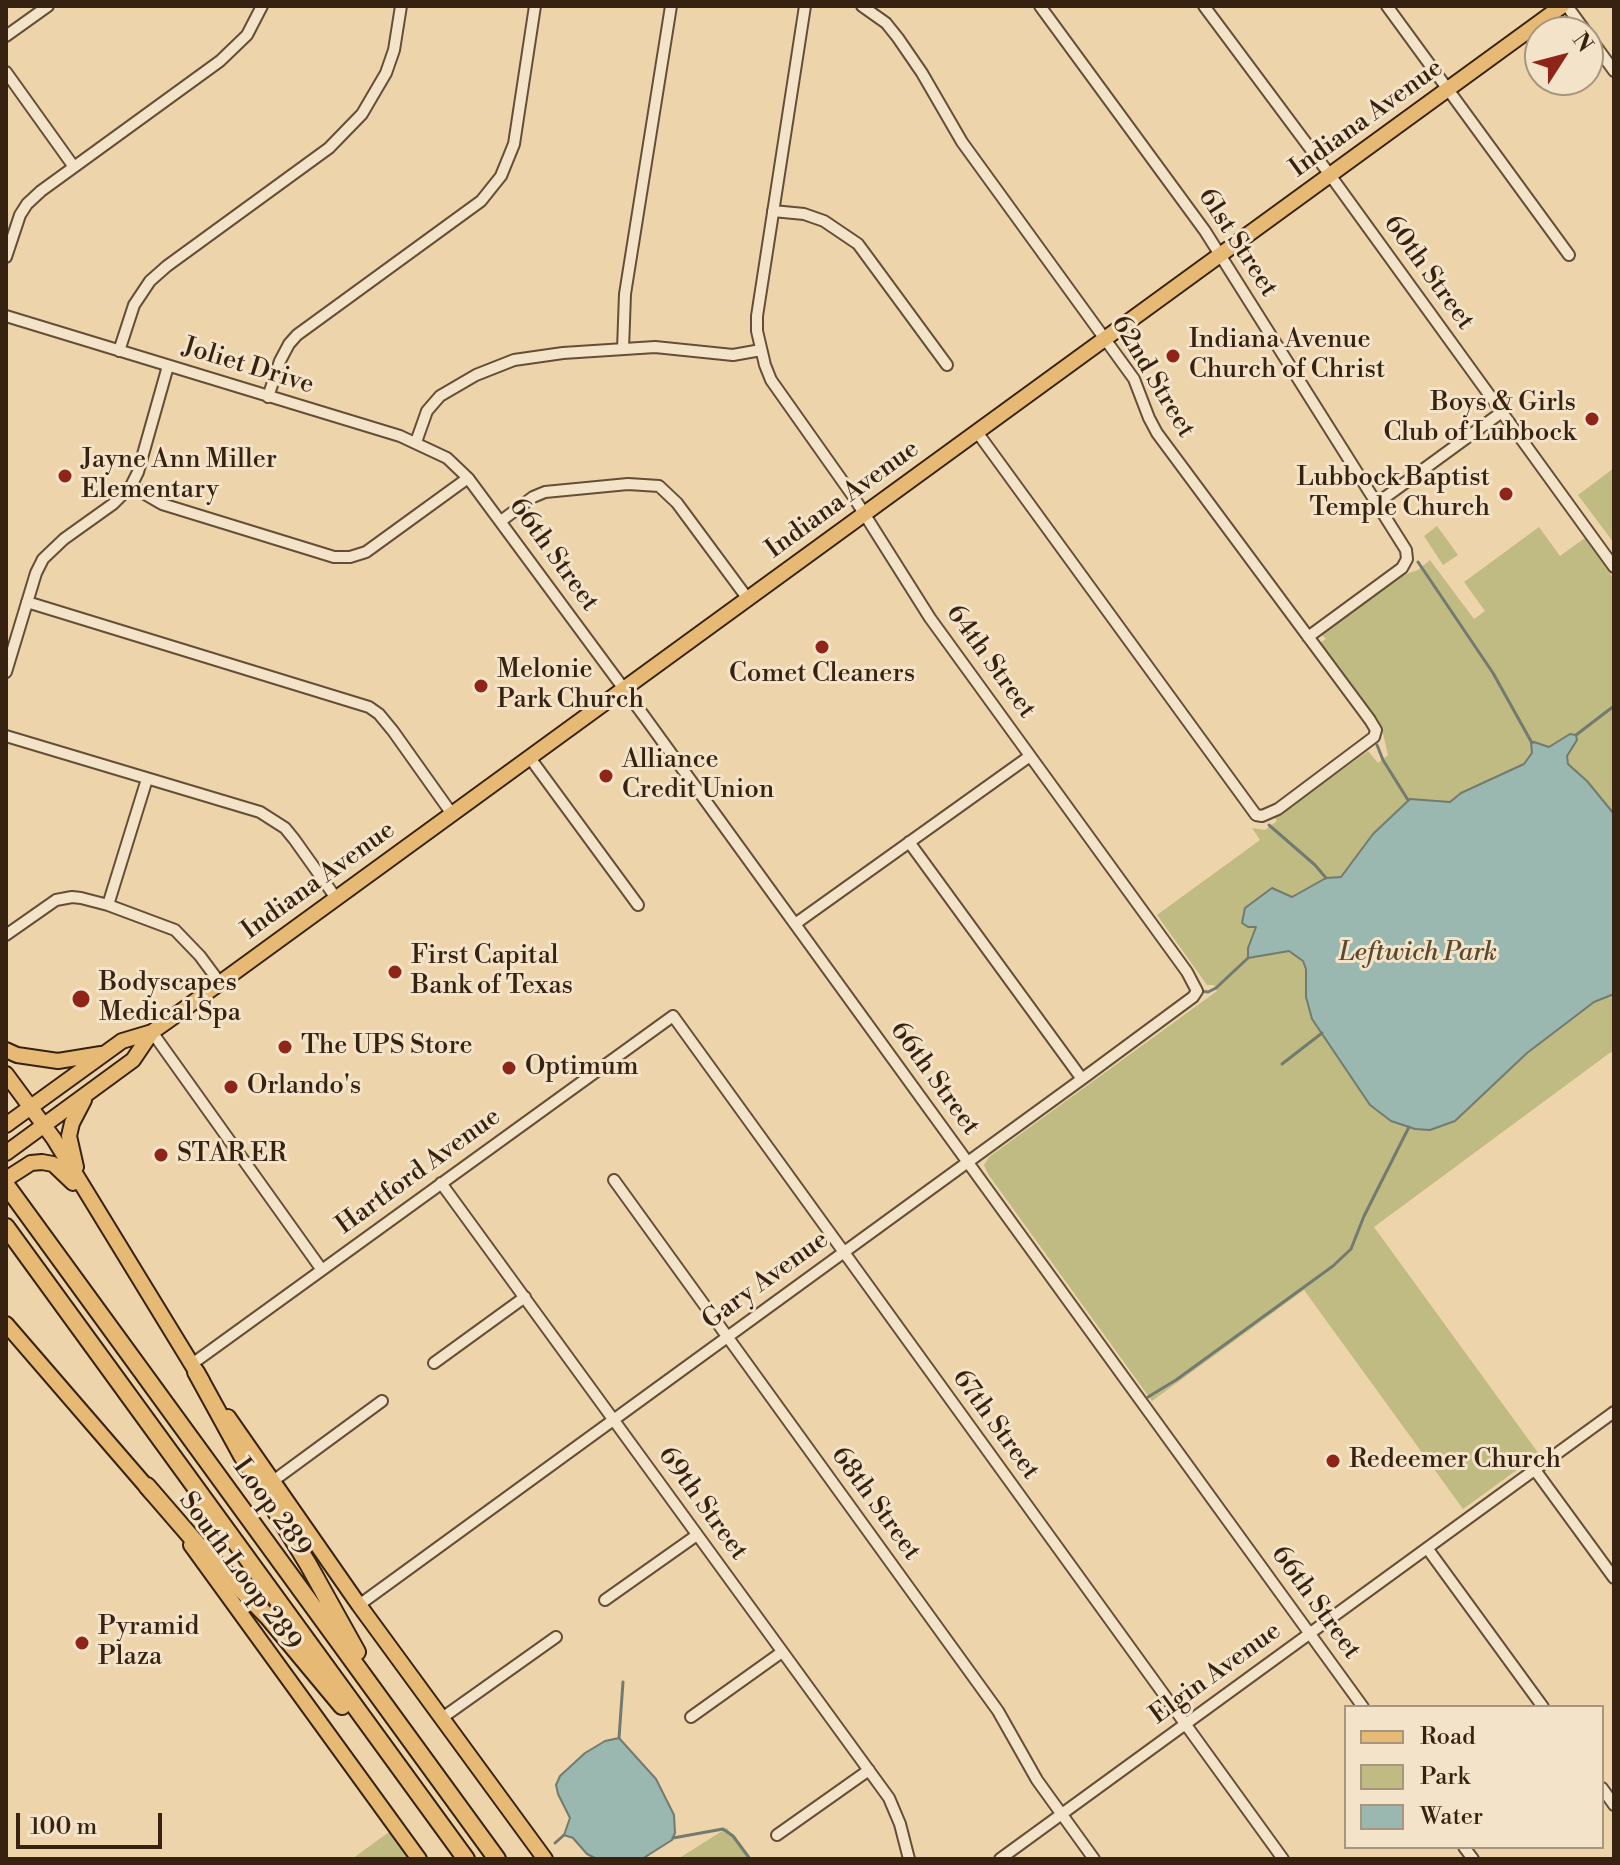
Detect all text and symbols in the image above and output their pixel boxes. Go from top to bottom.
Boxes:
north arrow [1524,16,1604,96]
text: N [1566,28,1598,58]
street label: Indiana Avenue [1284,53,1450,185]
street label: 61st Street [1190,183,1284,303]
street label: 60th Street [1376,210,1480,336]
street label: 62nd Street [1103,310,1201,444]
place label: Indiana Avenue Church of Christ [1189,325,1385,386]
street label: Joliet Drive [178,332,318,402]
marker: Indiana Avenue Church of Christ [1164,347,1182,365]
place label: Boys & Girls Club of Lubbock [1383,388,1576,450]
marker: Boys & Girls Club of Lubbock [1583,410,1601,428]
street label: Indiana Avenue [760,434,926,566]
place label: Jayne Ann Miller Elementary [81,445,277,506]
place label: Lubbock Baptist Temple Church [1297,463,1490,524]
marker: Jayne Ann Miller Elementary [56,467,74,485]
marker: Lubbock Baptist Temple Church [1497,485,1515,503]
street label: 66th Street [501,492,605,618]
street label: 64th Street [938,599,1042,725]
marker: Comet Cleaners [813,638,831,656]
place label: Melonie Park Church [497,655,644,716]
place label: Comet Cleaners [729,659,915,691]
marker: Melonie Park Church [472,677,490,695]
place label: Alliance Credit Union [622,745,774,806]
marker: Alliance Credit Union [597,767,615,785]
street label: Indiana Avenue [236,815,402,947]
park label: Leftwich Park [1339,938,1497,970]
place label: First Capital Bank of Texas [411,941,573,1002]
marker: First Capital Bank of Texas [386,963,404,981]
place label: Bodyscapes Medical Spa [99,968,241,1030]
marker: Bodyscapes Medical Spa [70,988,92,1010]
street label: 66th Street [882,1016,986,1142]
place label: The UPS Store [301,1031,473,1063]
marker: The UPS Store [276,1038,294,1056]
place label: Optimum [525,1052,639,1084]
marker: Optimum [500,1059,518,1077]
place label: Orlando's [247,1071,361,1103]
marker: Orlando's [222,1078,240,1096]
street label: Hartford Avenue [331,1102,507,1242]
place label: STAR ER [177,1139,286,1171]
marker: STAR ER [152,1146,170,1164]
street label: Gary Avenue [697,1225,835,1337]
street label: 67th Street [945,1364,1045,1486]
street label: 69th Street [650,1441,754,1567]
street label: 68th Street [823,1441,927,1567]
place label: Redeemer Church [1349,1445,1561,1477]
marker: Redeemer Church [1324,1452,1342,1470]
street label: Loop 289 [225,1453,317,1563]
street label: South Loop 289 [171,1487,307,1657]
street label: 66th Street [1263,1540,1367,1666]
place label: Pyramid Plaza [98,1612,199,1674]
street label: Elgin Avenue [1144,1616,1288,1732]
marker: Pyramid Plaza [73,1634,91,1652]
legend [1344,1705,1604,1849]
text: Road [1420,1722,1476,1752]
text: Park [1420,1762,1470,1792]
scale bar [20,1797,166,1847]
text: Water [1420,1802,1483,1832]
text: 100 m [30,1812,97,1842]

